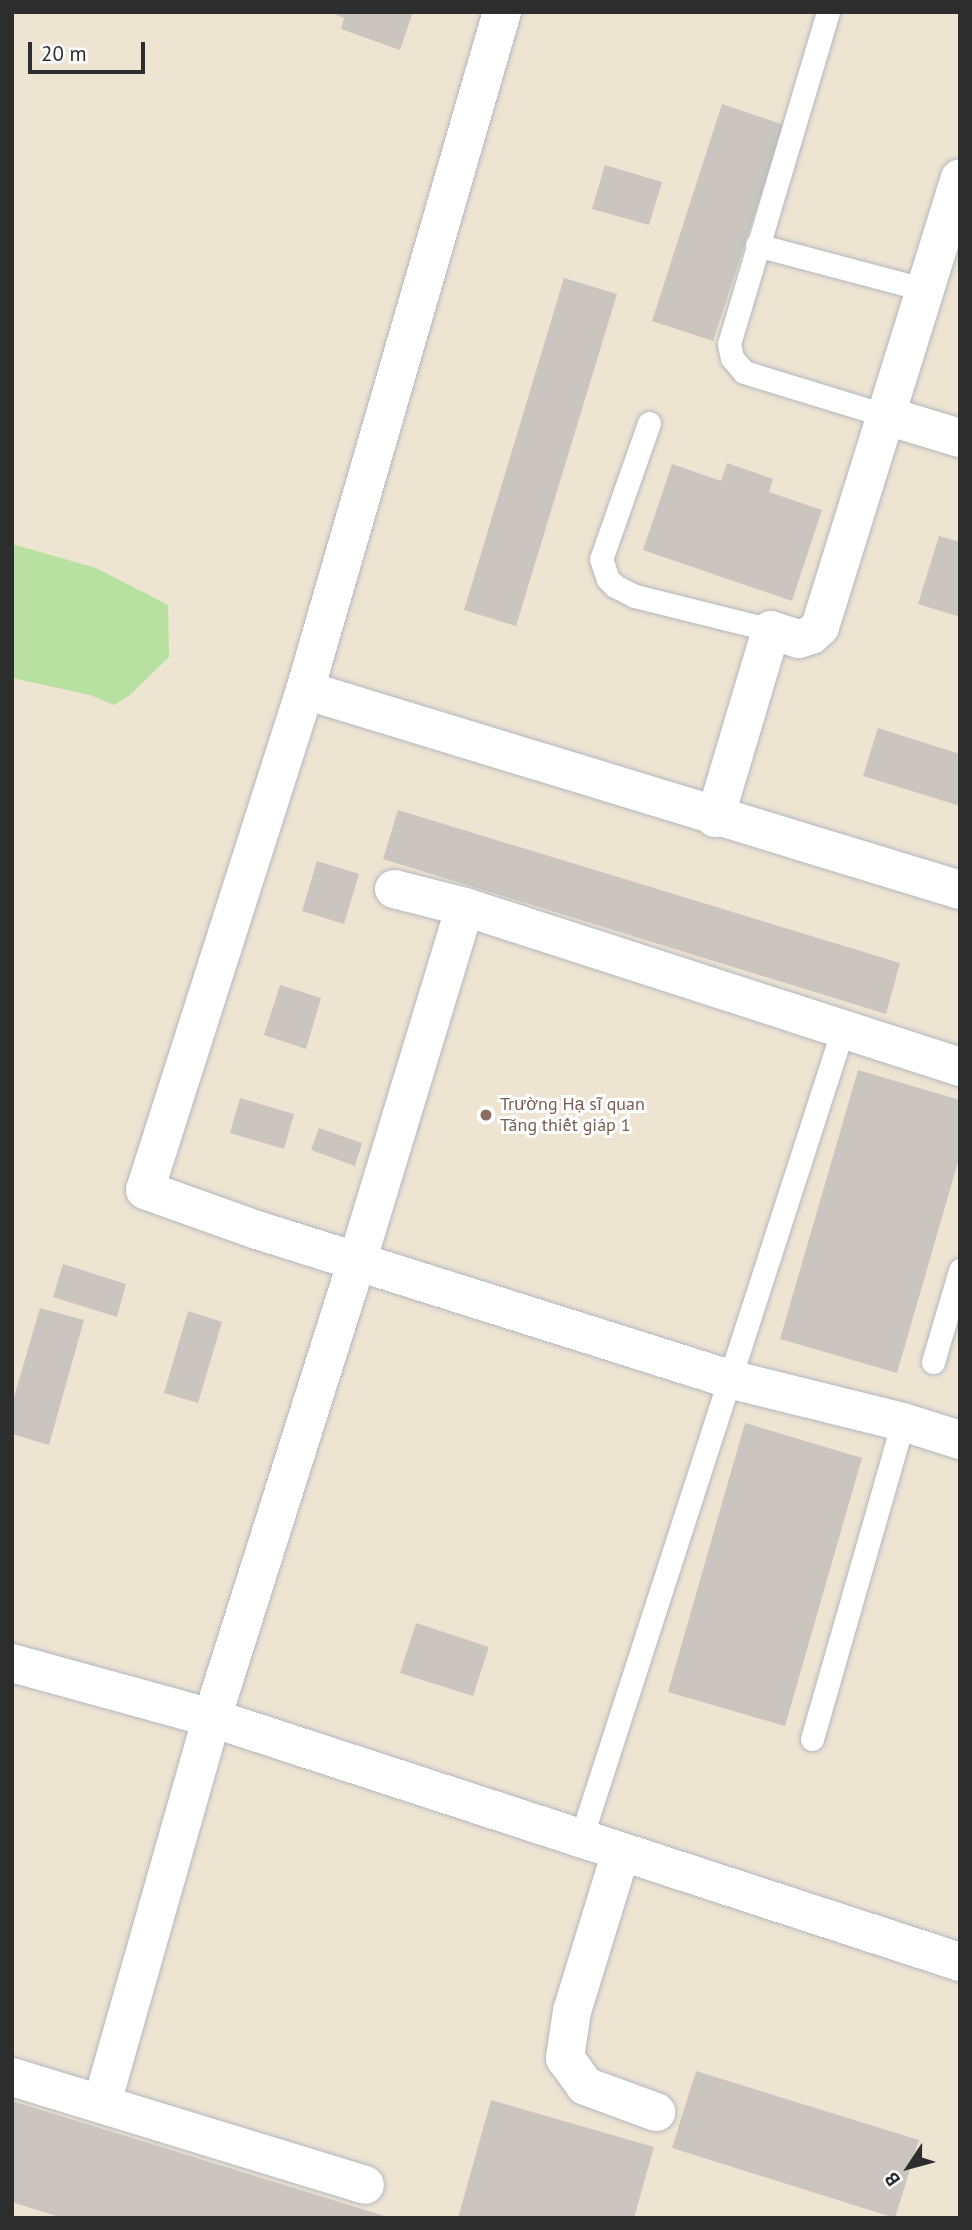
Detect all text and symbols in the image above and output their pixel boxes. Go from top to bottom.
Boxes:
scale bar [32,28,149,72]
text: 20 m [41,40,87,67]
place label: Trường Hạ sĩ quan Tăng thiết giáp 1 [500,1094,645,1136]
marker: Trường Hạ sĩ quan Tăng thiết giáp 1 [478,1107,494,1123]
north arrow [874,2132,944,2202]
text: B [879,2168,905,2191]

